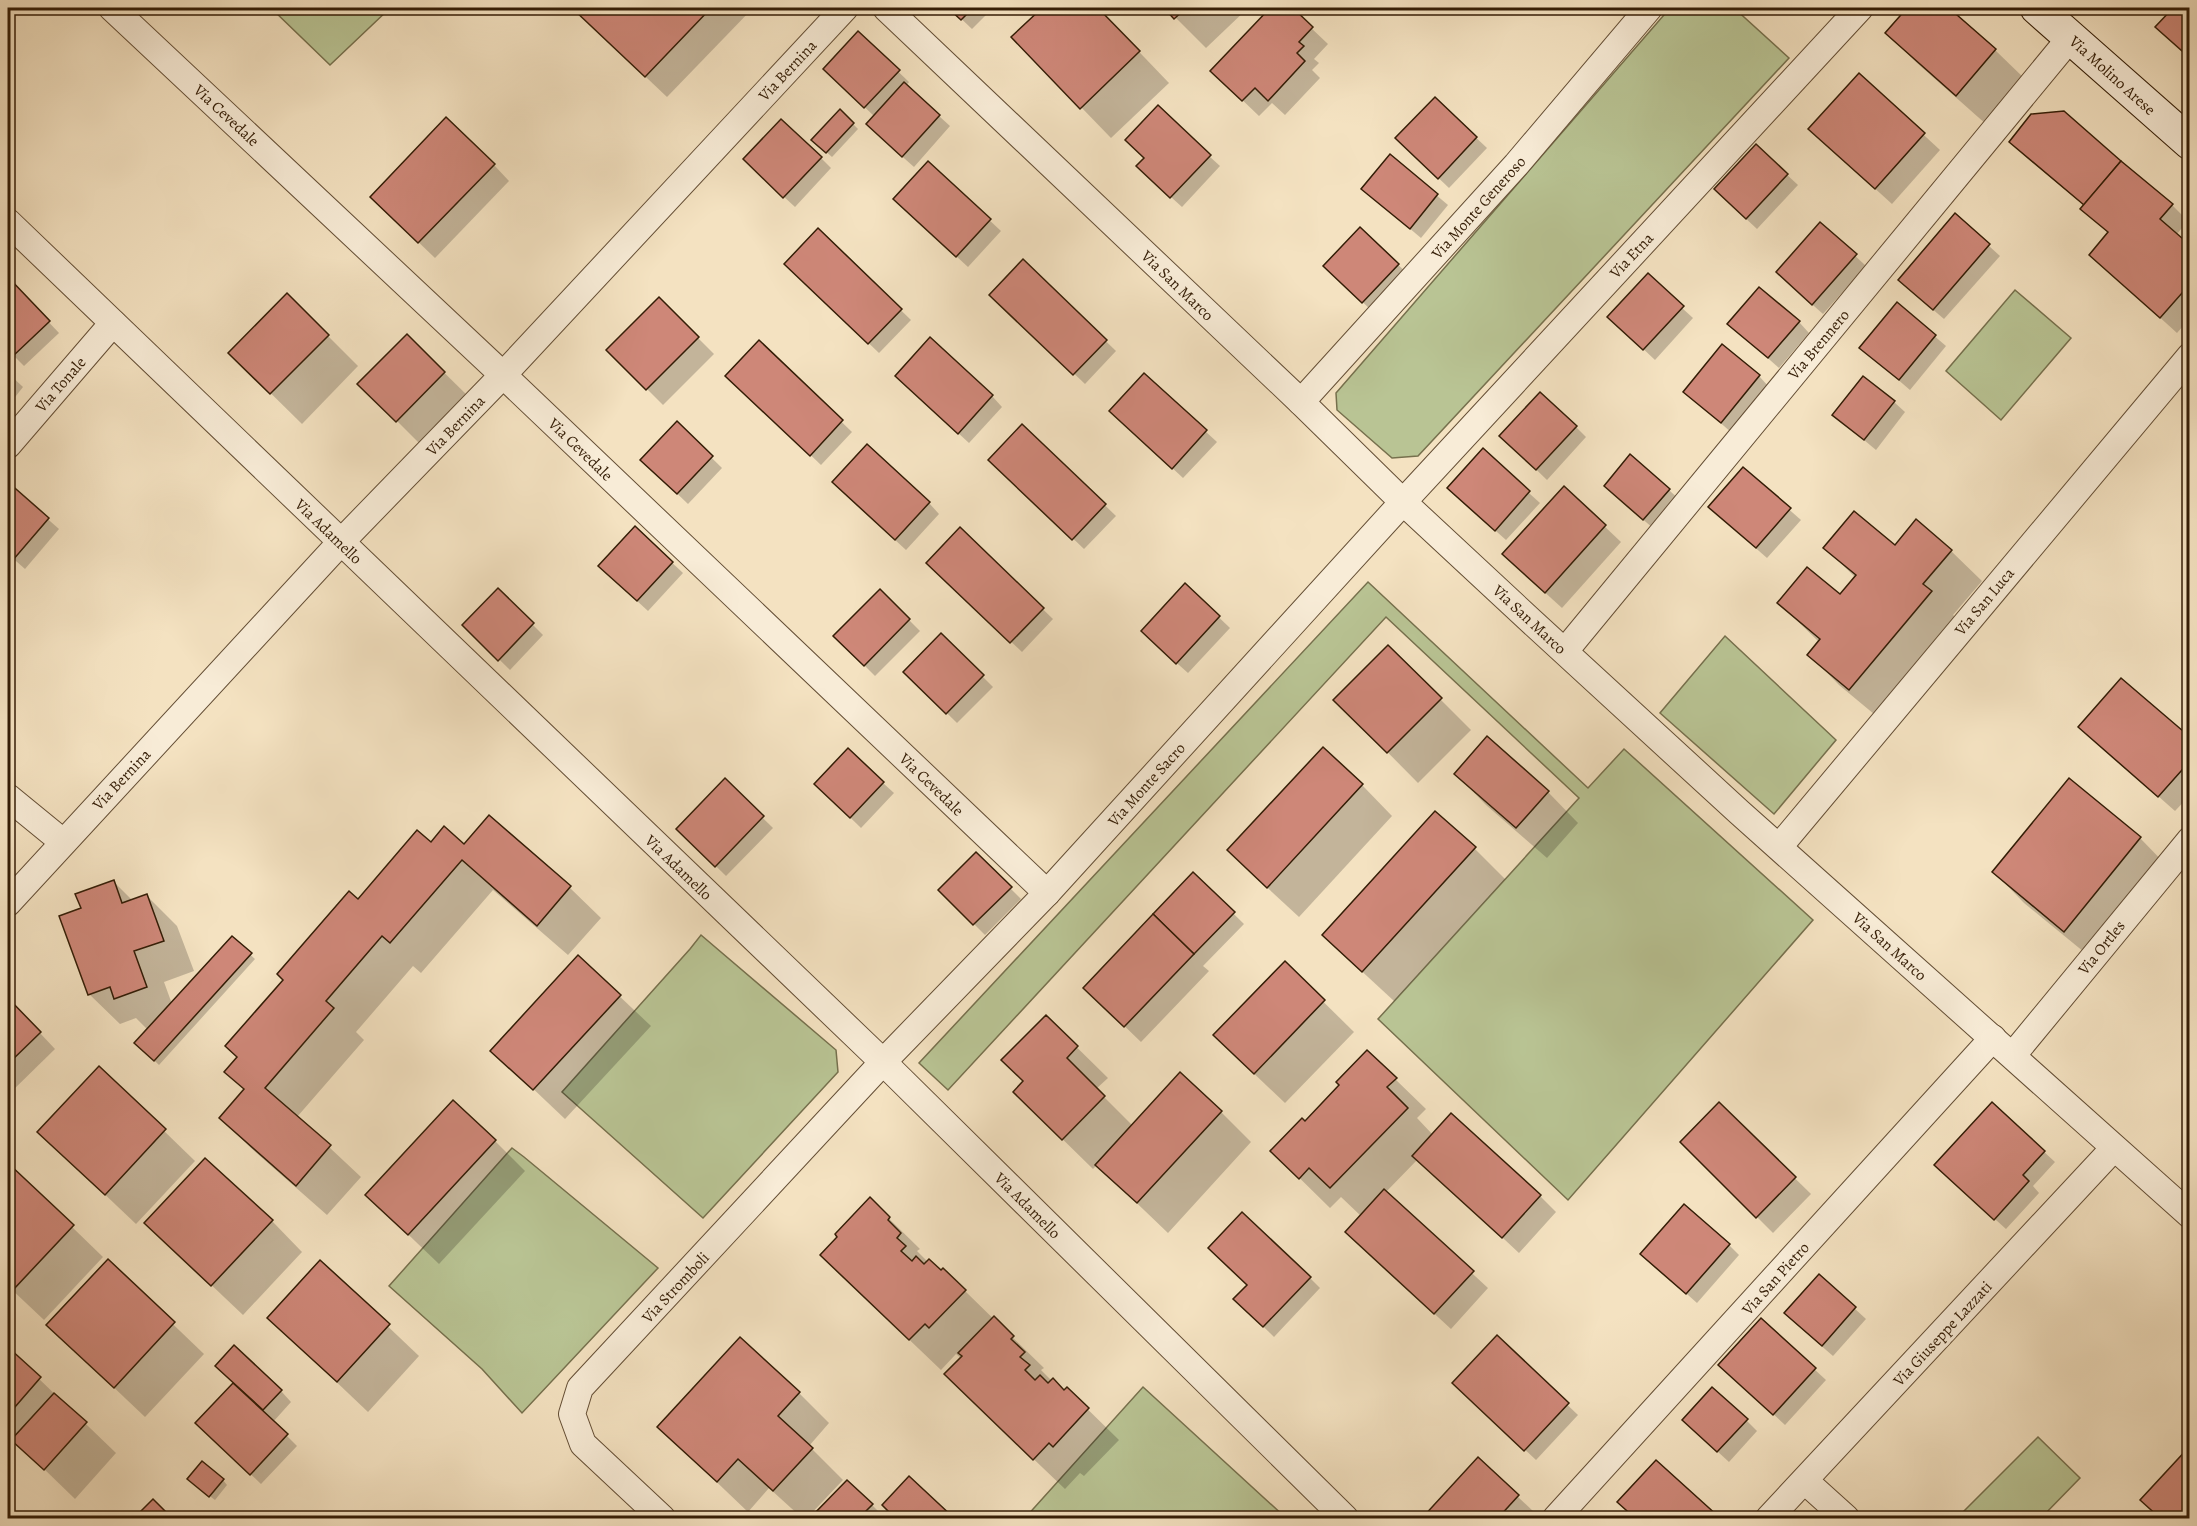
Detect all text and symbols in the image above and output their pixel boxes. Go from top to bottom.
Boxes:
street label: Via Molino Arese [2064,30,2160,121]
street label: Via Bernina [753,35,822,107]
street label: Via Cevedale [188,79,264,152]
street label: Via Monte Generoso [1426,151,1531,265]
street label: Via Etna [1604,228,1659,284]
street label: Via San Marco [1135,245,1218,326]
street label: Via Brennero [1782,305,1855,385]
street label: Via Tonale [30,352,91,418]
street label: Via Bernina [421,390,491,462]
street label: Via Cevedale [542,413,618,486]
street label: Via Adamello [289,493,367,569]
street label: Via San Luca [1949,562,2020,641]
street label: Via San Marco [1487,579,1571,660]
street label: Via Monte Sacro [1102,738,1190,832]
street label: Via Bernina [87,744,156,816]
street label: Via Cevedale [893,748,969,821]
street label: Via Adamello [639,829,717,905]
street label: Via San Marco [1847,907,1931,986]
street label: Via Ortles [2072,916,2131,980]
street label: Via Adamello [989,1167,1065,1244]
street label: Via San Pietro [1736,1237,1815,1321]
street label: Via Stromboli [636,1247,714,1329]
street label: Via Giuseppe Lazzati [1888,1276,1997,1392]

